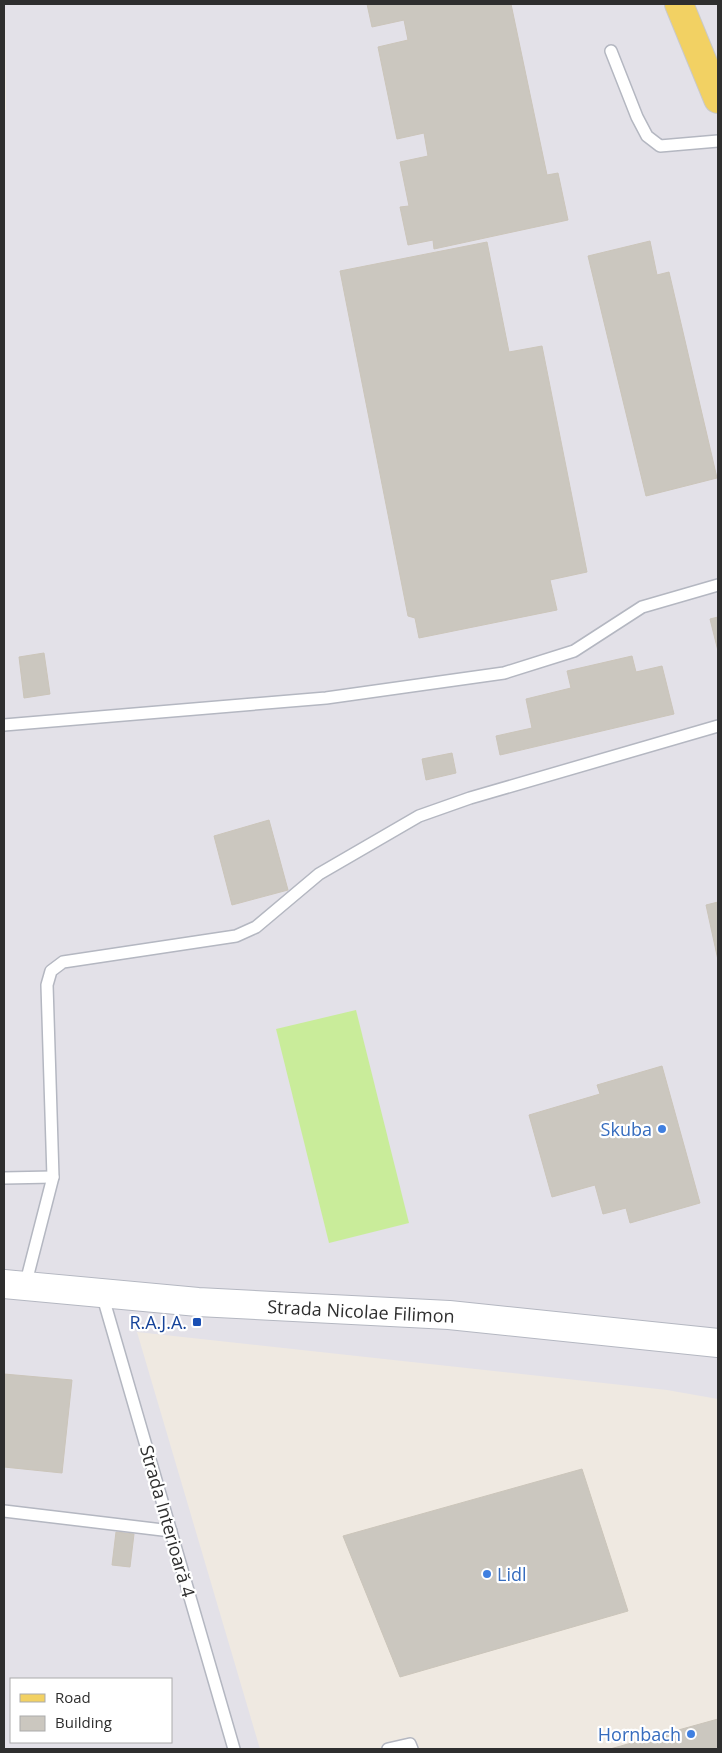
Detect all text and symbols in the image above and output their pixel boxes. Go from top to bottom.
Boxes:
place label: Skuba [601,1117,652,1141]
marker: Skuba [656,1123,668,1135]
street label: Strada Nicolae Filimon [267,1294,455,1328]
place label: R.A.J.A. [129,1310,187,1334]
marker: R.A.J.A. [191,1316,203,1328]
street label: Strada Interioară 4 [135,1442,201,1600]
place label: Lidl [497,1562,527,1586]
marker: Lidl [481,1568,493,1580]
legend [10,1678,172,1743]
text: Road [55,1687,91,1707]
text: Building [55,1712,112,1732]
place label: Hornbach [598,1722,681,1746]
marker: Hornbach [685,1728,697,1740]

